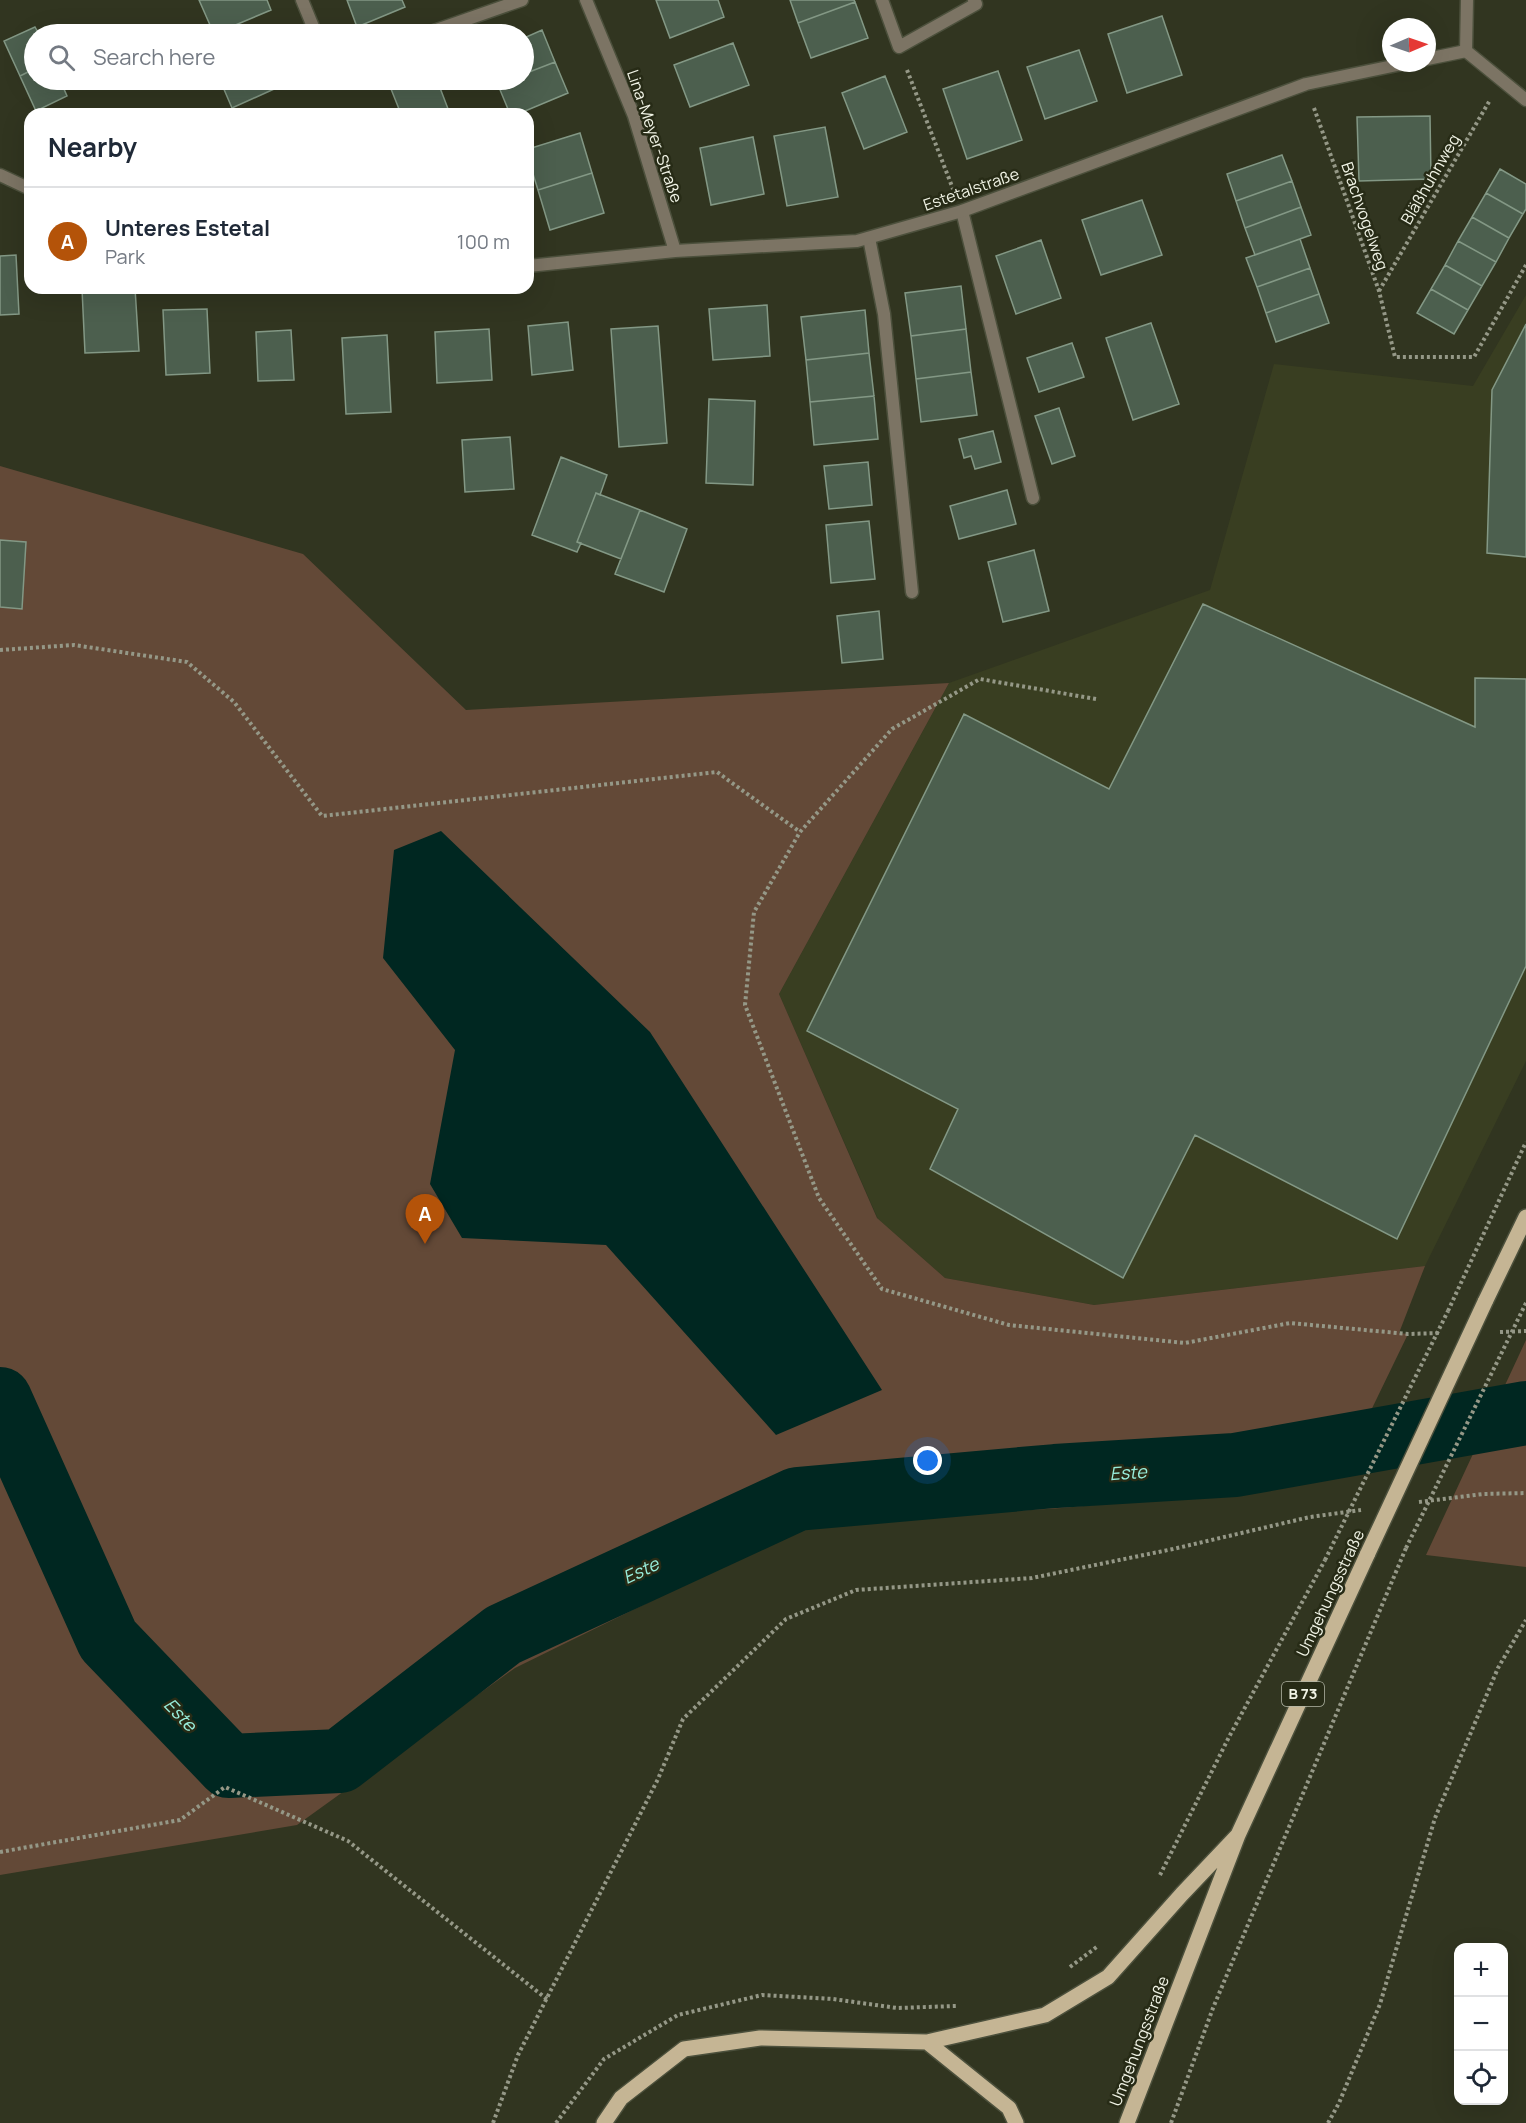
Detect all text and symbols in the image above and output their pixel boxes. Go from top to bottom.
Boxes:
north arrow [1382,18,1436,72]
search box [24,24,534,90]
icon: search [45,41,78,74]
text: Search here [93,42,215,72]
street label: Lina-Meyer-Straße [622,67,688,205]
text: Nearby [48,129,137,165]
street label: Bläßhuhnweg [1395,130,1465,228]
street label: Brachvogelweg [1336,159,1394,273]
street label: Estetalstraße [920,162,1022,216]
text: Unteres Estetal [105,213,270,243]
text: A [61,228,74,255]
text: 100 m [457,228,510,255]
text: Park [105,243,145,270]
pin: A [406,1194,444,1244]
your location [913,1446,942,1475]
water label: Este [1109,1459,1149,1485]
street label: Umgehungsstraße [1291,1526,1369,1660]
water label: Este [619,1551,664,1589]
road number: B 73 [1282,1682,1324,1706]
water label: Este [159,1693,203,1737]
map controls [1454,1943,1508,2105]
button: + [1454,1943,1508,1997]
street label: Umgehungsstraße [1104,1973,1174,2109]
button: − [1454,1997,1508,2051]
button: locate [1454,2051,1508,2105]

